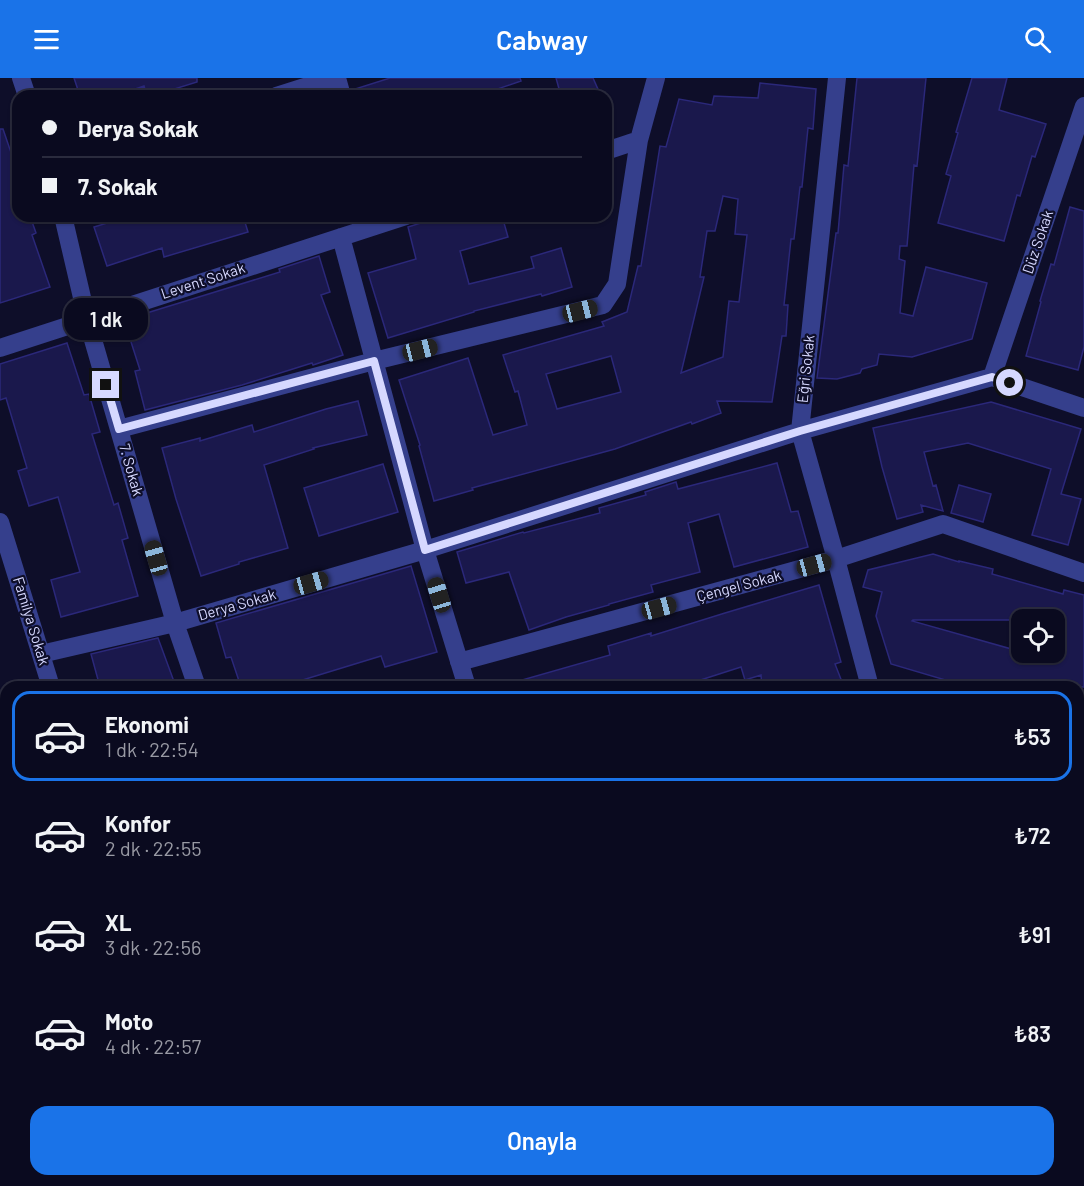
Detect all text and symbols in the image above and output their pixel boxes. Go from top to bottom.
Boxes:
icon: menu [30,23,63,56]
text: Cabway [496,23,588,55]
icon: search [1021,23,1054,56]
text: Derya Sokak [78,115,199,141]
text: 7. Sokak [78,173,158,199]
street label: Düz Sokak [1018,207,1057,276]
street label: Levent Sokak [158,258,247,302]
callout: 1 dk [64,298,148,340]
car [560,298,600,324]
text: 1 dk [90,307,122,331]
street label: Eğri Sokak [792,334,818,404]
car [400,337,440,363]
route start [996,369,1023,396]
route end [92,371,119,398]
street label: 7. Sokak [116,442,148,498]
car [142,538,170,578]
car [794,552,834,578]
street label: Çengel Sokak [694,565,784,605]
car [291,569,331,597]
street label: Familya Sokak [10,574,54,668]
car [425,575,453,615]
street label: Derya Sokak [196,584,278,624]
car [639,595,679,621]
map controls [1011,609,1065,663]
button: locate [1011,609,1065,663]
icon: car [33,709,87,763]
text: Ekonomi [105,711,189,737]
text: ₺53 [1013,723,1051,749]
text: 1 dk · 22:54 [105,737,199,761]
icon: car [33,808,87,862]
text: Konfor [105,810,171,836]
text: ₺72 [1014,822,1051,848]
text: 2 dk · 22:55 [105,836,202,860]
icon: car [33,907,87,961]
text: XL [105,909,131,935]
text: ₺91 [1018,921,1051,947]
text: 3 dk · 22:56 [105,935,201,959]
icon: car [33,1006,87,1060]
text: Moto [105,1008,153,1034]
text: ₺83 [1013,1020,1051,1046]
text: 4 dk · 22:57 [105,1034,201,1058]
button: Onayla [30,1106,1054,1175]

